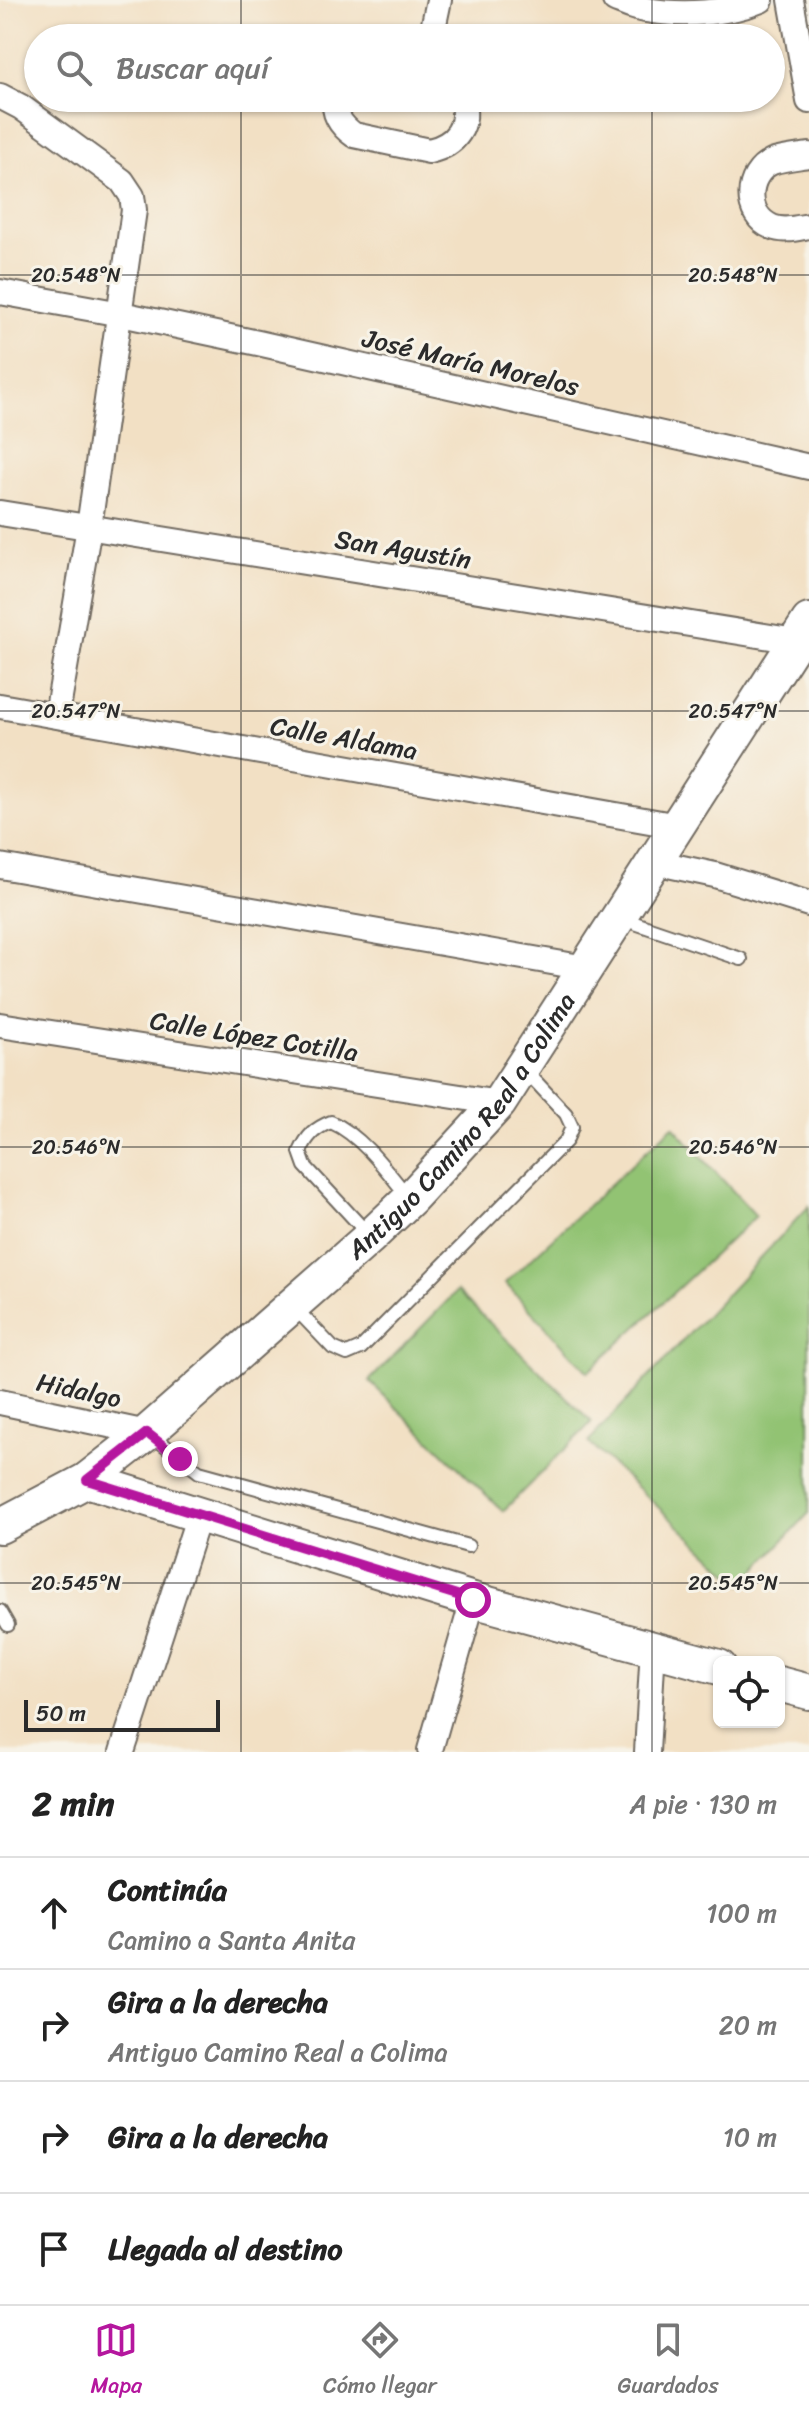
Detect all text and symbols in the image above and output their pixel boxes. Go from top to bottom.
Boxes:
search box [24,24,785,112]
text: Buscar aquí [116,41,269,95]
icon: search [52,46,96,90]
text: 20.548°N [31,258,121,293]
text: 20.548°N [688,258,778,293]
street label: José María Morelos [357,315,584,409]
street label: San Agustín [331,516,475,582]
text: 20.547°N [32,694,121,729]
text: 20.547°N [689,694,778,729]
street label: Calle Aldama [267,702,421,774]
street label: Antiguo Camino Real a Colima [335,983,588,1272]
street label: Calle López Cotilla [147,997,361,1075]
text: 20.546°N [32,1130,120,1165]
text: 20.546°N [689,1130,777,1165]
street label: Hidalgo [32,1359,126,1421]
route end [162,1441,198,1477]
text: 20.545°N [31,1566,121,1601]
text: 20.545°N [688,1566,778,1601]
route start [455,1582,491,1618]
map controls [713,1656,785,1728]
button: locate [713,1656,785,1728]
text: 50 m [36,1694,86,1733]
scale bar [24,1696,220,1732]
text: 2 min [32,1774,114,1834]
text: A pie · 130 m [630,1781,777,1827]
text: Continúa [108,1863,227,1917]
text: 100 m [706,1890,777,1936]
icon: ahead [32,1891,76,1935]
text: Camino a Santa Anita [108,1917,355,1963]
text: Gira a la derecha [108,1975,328,2029]
text: 20 m [719,2002,777,2048]
icon: right [32,2003,76,2047]
text: Antiguo Camino Real a Colima [108,2029,448,2075]
text: Gira a la derecha [108,2110,328,2164]
text: 10 m [723,2114,777,2160]
icon: right [32,2115,76,2159]
text: Llegada al destino [108,2222,342,2276]
icon: arrive [32,2227,76,2271]
tab: Mapa [90,2318,142,2405]
tab: Cómo llegar [323,2318,437,2405]
tab: Guardados [617,2318,719,2405]

